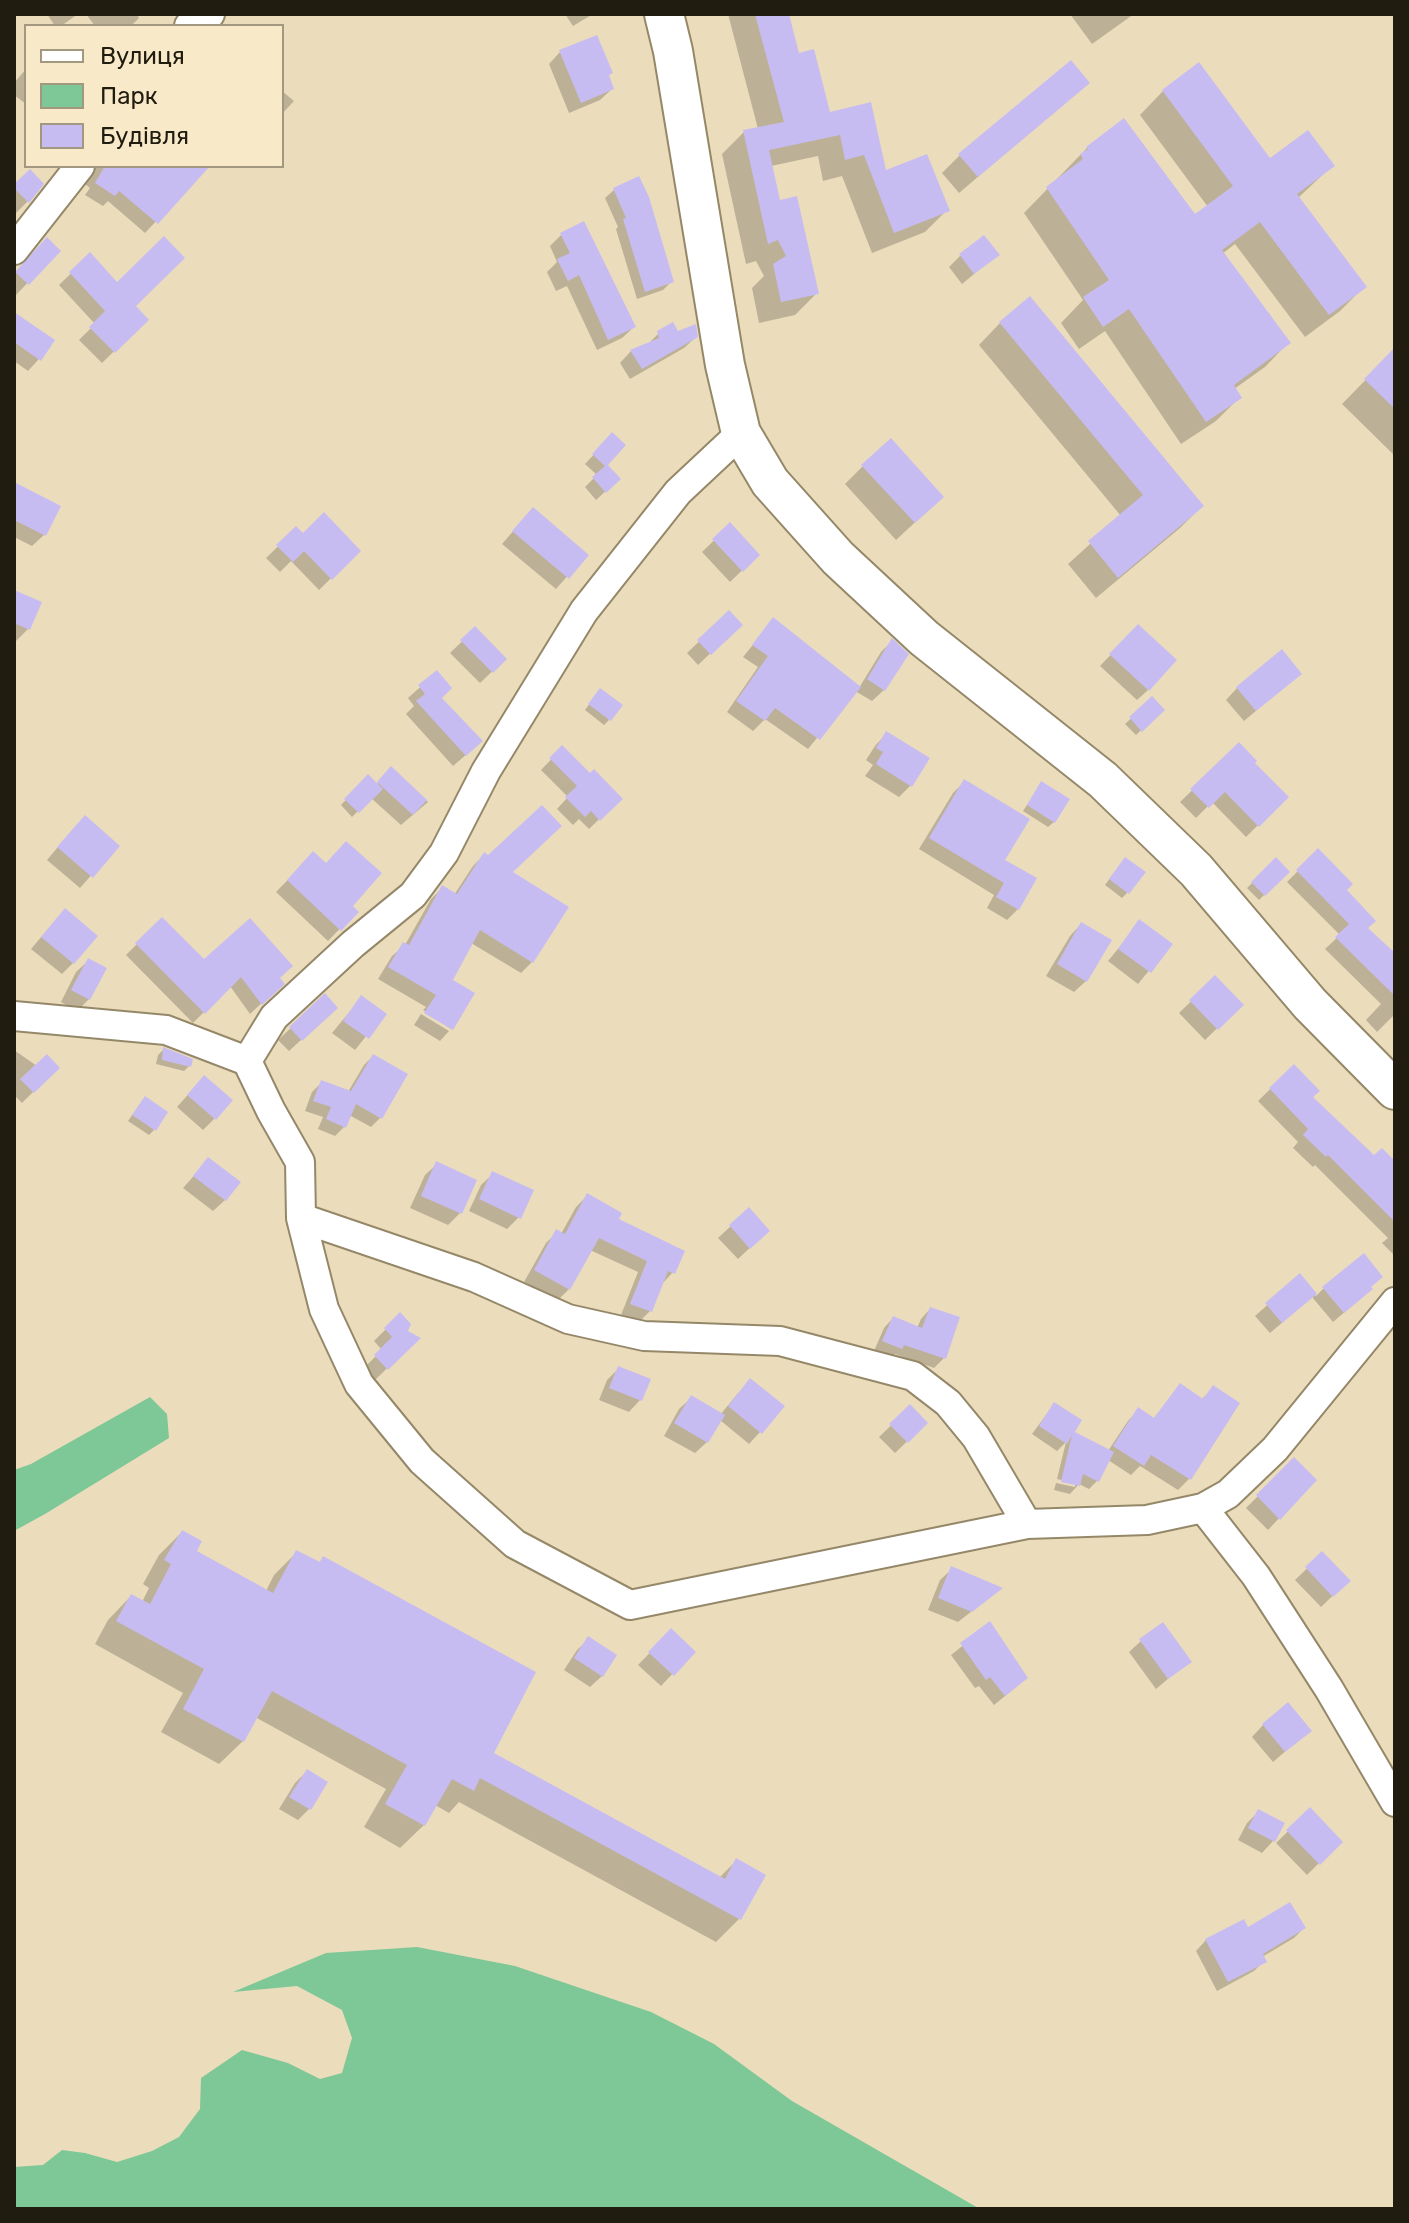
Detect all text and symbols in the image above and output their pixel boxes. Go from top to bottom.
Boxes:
legend [24,24,284,168]
text: Вулиця [100,42,185,70]
text: Парк [100,82,158,110]
text: Будівля [100,122,189,150]

